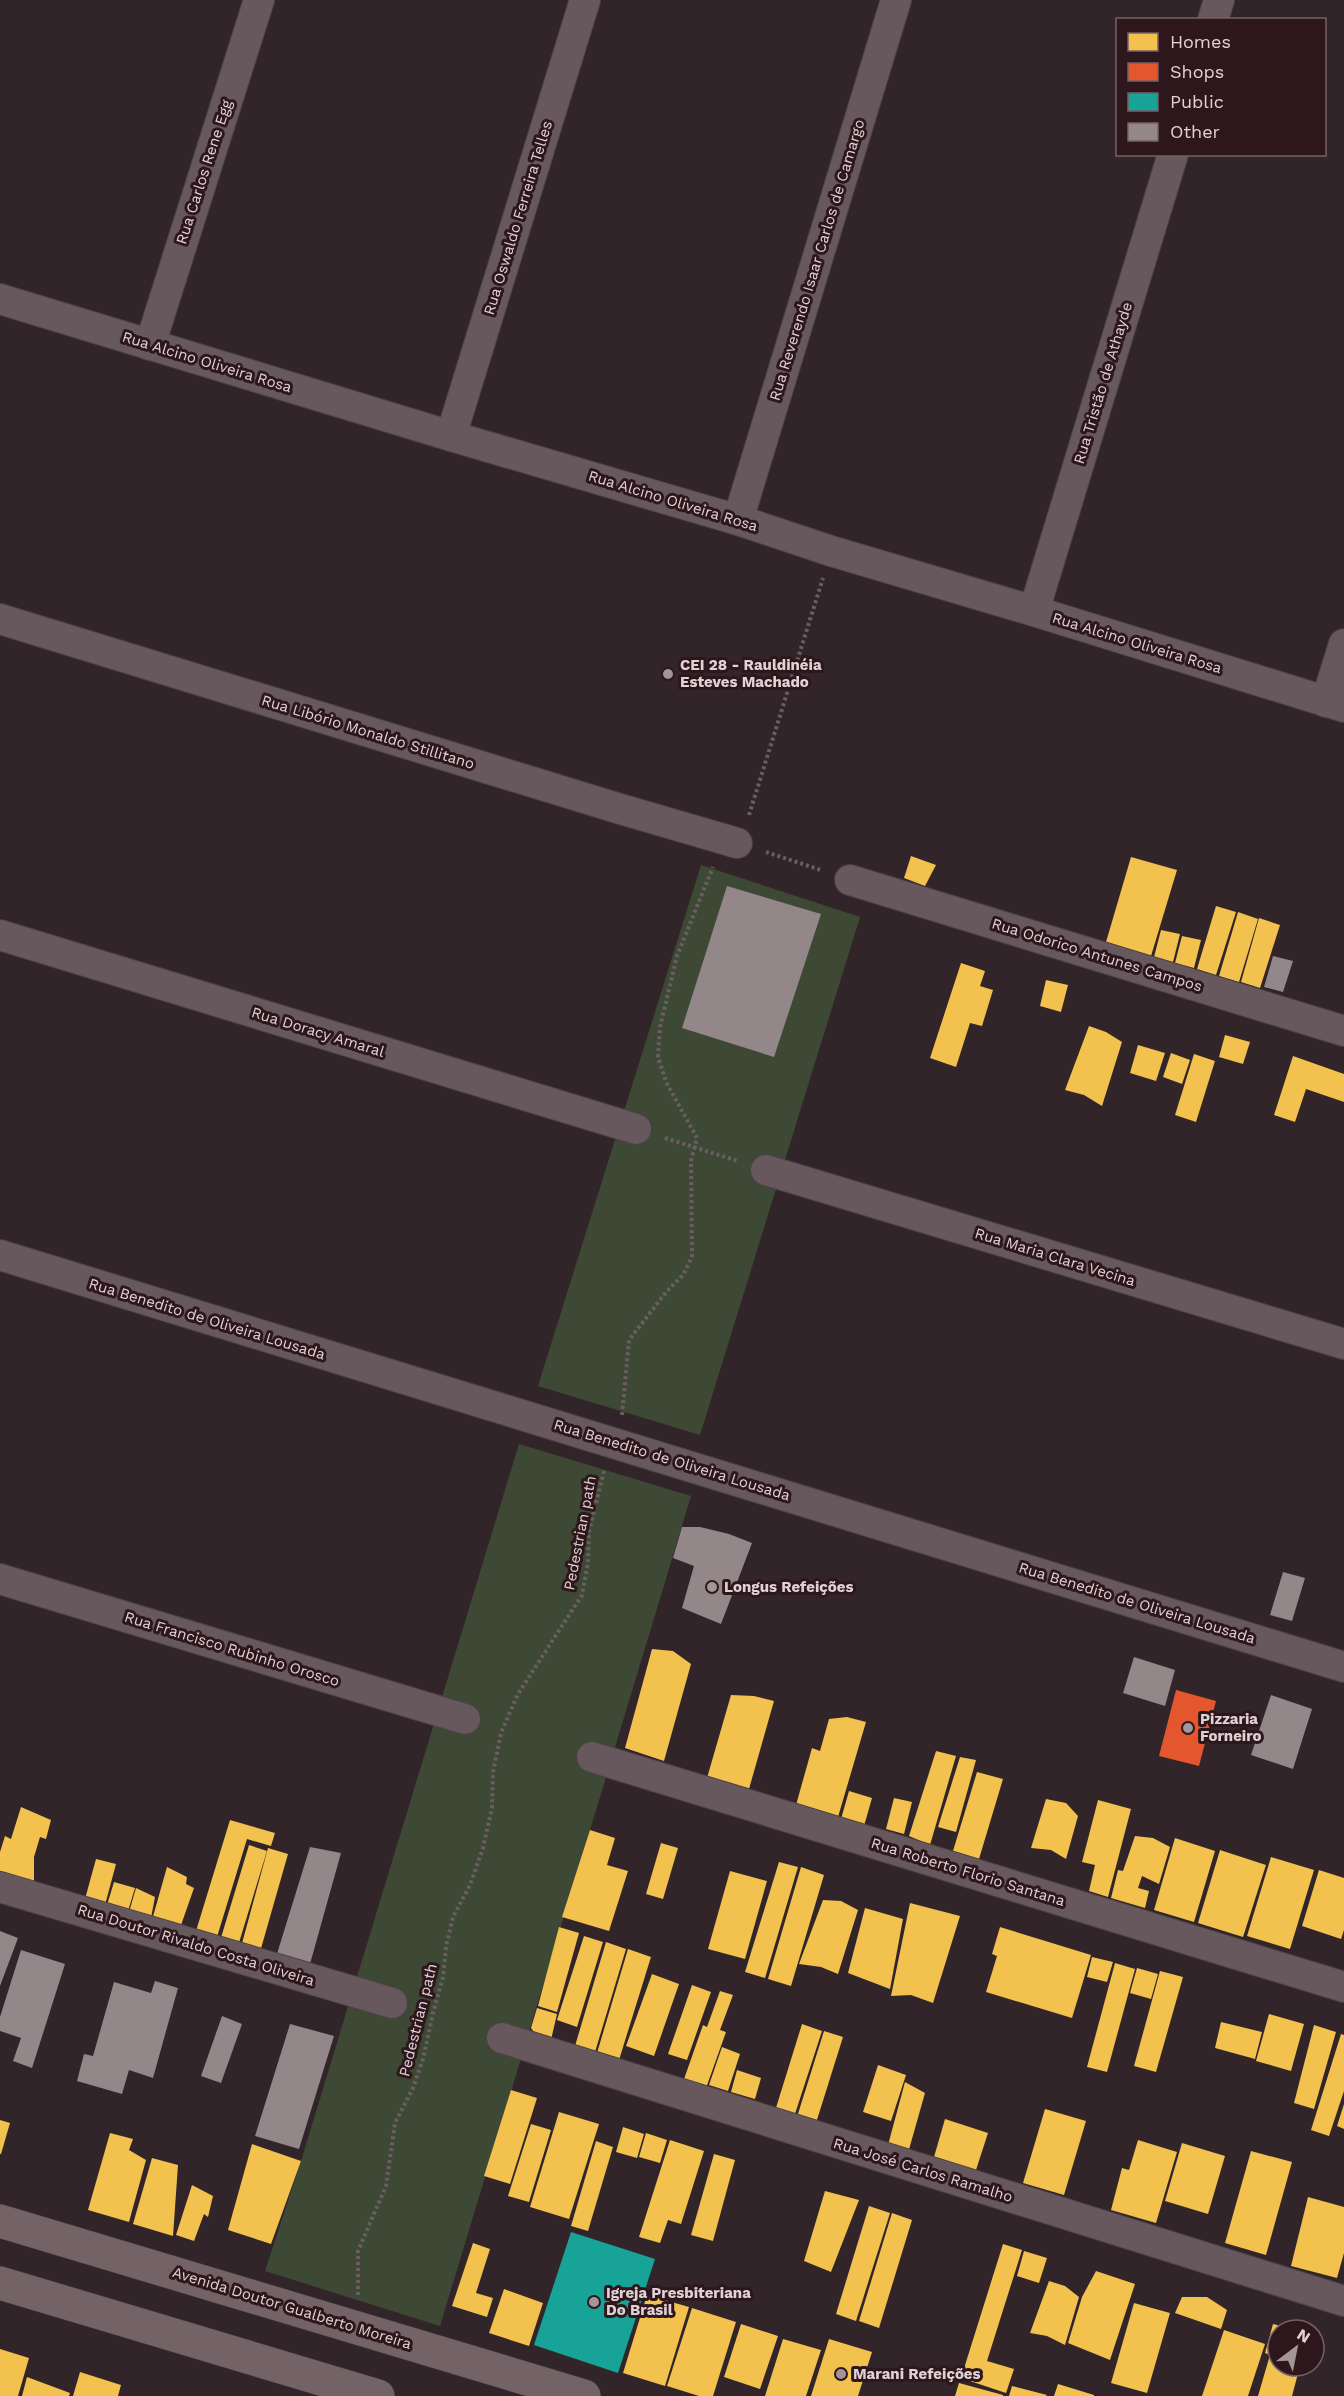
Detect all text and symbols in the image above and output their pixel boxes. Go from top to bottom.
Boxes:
legend [1116,18,1326,156]
text: Homes [1170,31,1231,52]
text: Shops [1170,61,1224,82]
text: Public [1170,91,1224,112]
street label: Rua Carlos Rene Egg [172,97,236,246]
street label: Rua Reverendo Isaar Carlos de Camargo [766,117,868,403]
street label: Rua Oswaldo Ferreira Telles [480,119,556,317]
text: Other [1170,121,1220,142]
street label: Rua Tristão de Athayde [1070,300,1136,466]
street label: Rua Alcino Oliveira Rosa [120,328,295,397]
street label: Rua Alcino Oliveira Rosa [586,467,761,536]
street label: Rua Alcino Oliveira Rosa [1050,609,1225,678]
place label: CEI 28 - Rauldinéia Esteves Machado [680,656,822,691]
marker: CEI 28 - Rauldinéia Esteves Machado [661,667,675,681]
street label: Rua Libório Monaldo Stillitano [259,691,477,773]
street label: Rua Odorico Antunes Campos [990,914,1204,996]
street label: Rua Doracy Amaral [249,1003,387,1061]
street label: Rua Maria Clara Vecina [973,1224,1138,1290]
street label: Rua Benedito de Oliveira Lousada [87,1274,328,1364]
street label: Rua Benedito de Oliveira Lousada [552,1415,793,1505]
street label: Pedestrian path [560,1474,600,1592]
street label: Rua Benedito de Oliveira Lousada [1017,1558,1258,1648]
place label: Longus Refeições [724,1578,853,1596]
marker: Longus Refeições [705,1580,719,1594]
street label: Rua Francisco Rubinho Orosco [122,1608,342,1690]
place label: Pizzaria Forneiro [1200,1710,1262,1745]
marker: Pizzaria Forneiro [1181,1721,1195,1735]
street label: Rua Roberto Florio Santana [869,1834,1068,1910]
street label: Rua Doutor Rivaldo Costa Oliveira [75,1900,317,1990]
street label: Pedestrian path [395,1962,441,2078]
street label: Rua José Carlos Ramalho [831,2134,1015,2206]
street label: Avenida Doutor Gualberto Moreira [170,2263,414,2353]
place label: Igreja Presbiteriana Do Brasil [606,2284,751,2319]
marker: Igreja Presbiteriana Do Brasil [587,2295,601,2309]
north arrow [1266,2318,1326,2378]
text: N [1294,2325,1314,2347]
place label: Marani Refeições [853,2365,981,2383]
marker: Marani Refeições [834,2367,848,2381]

